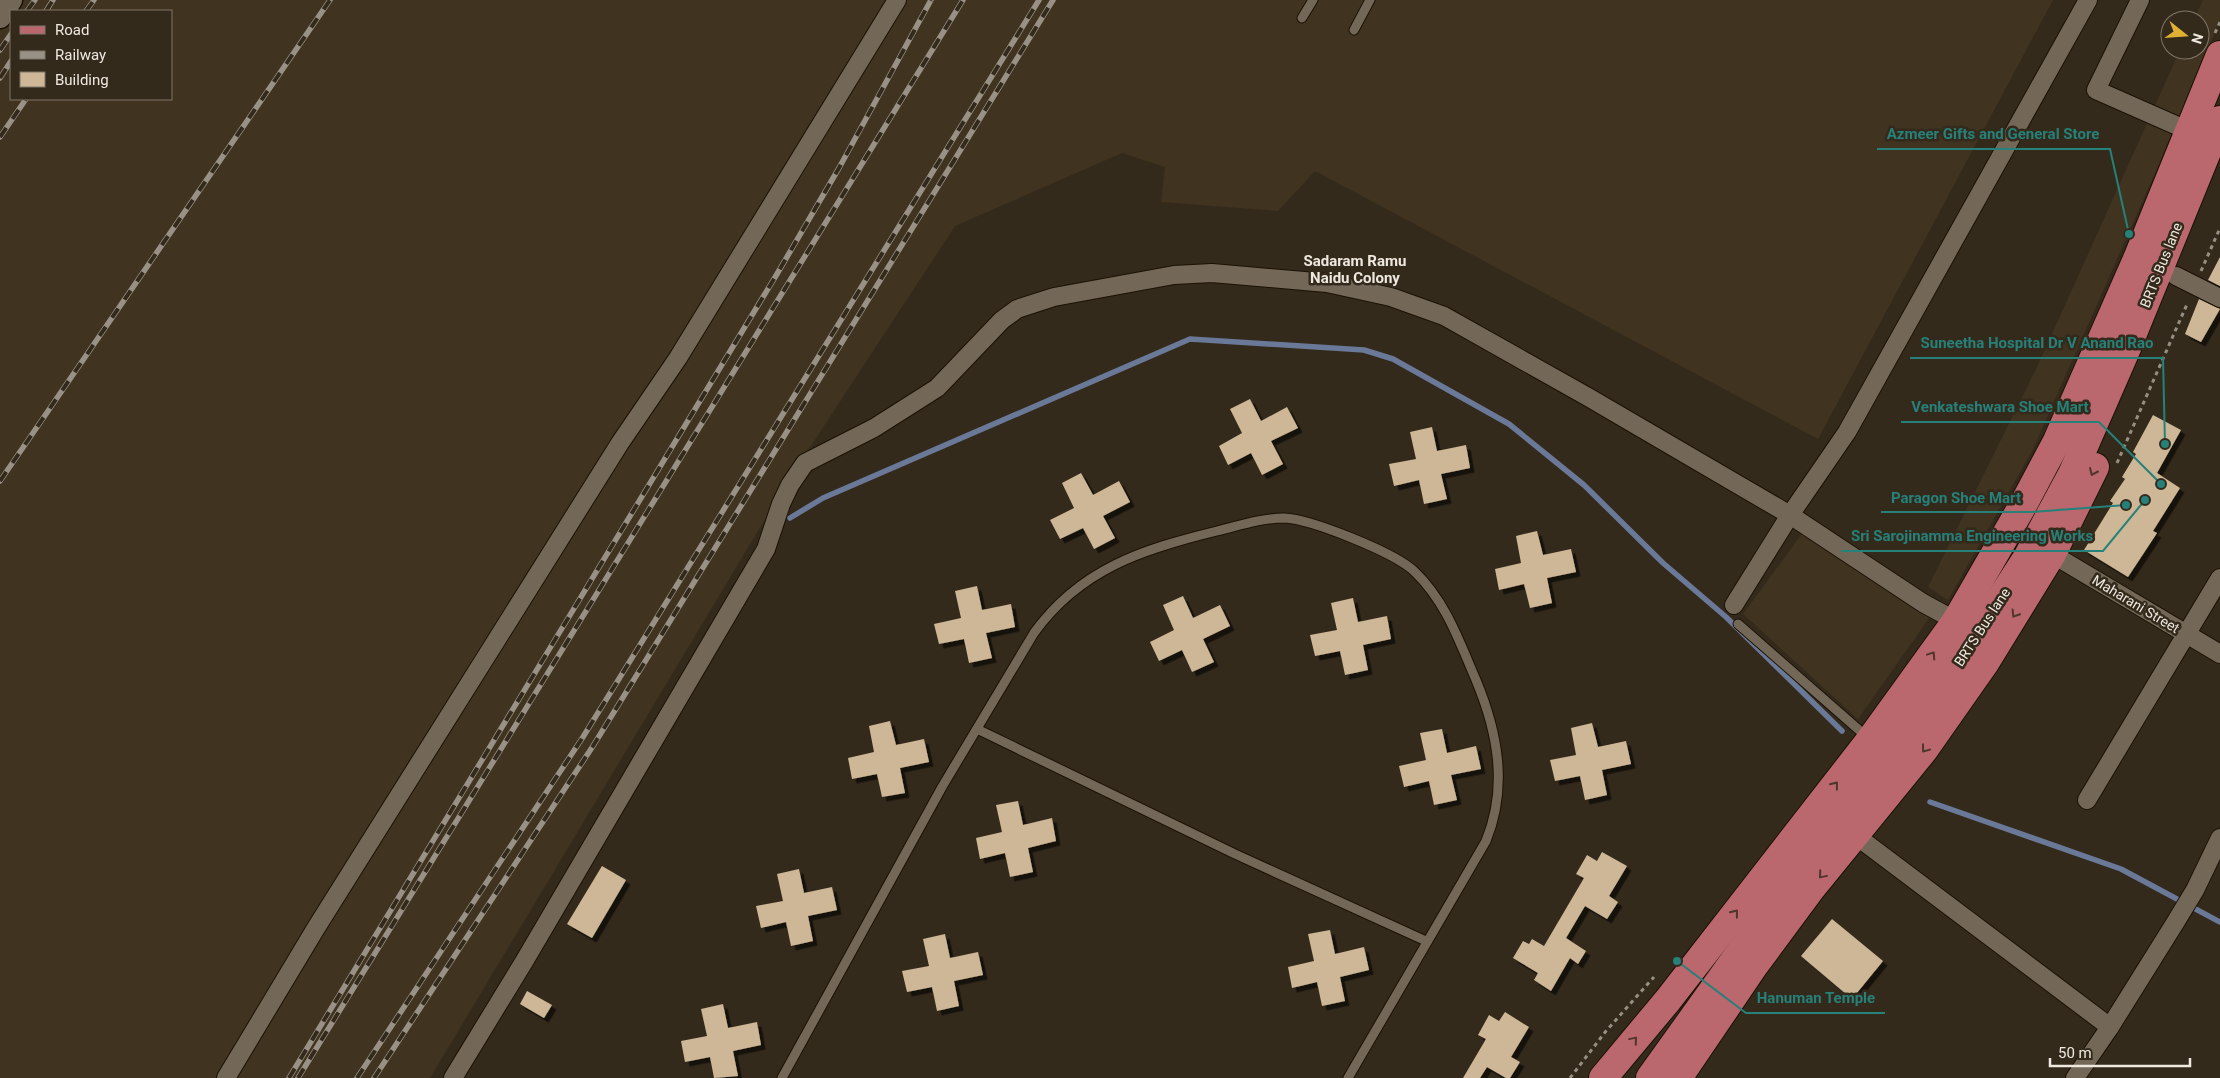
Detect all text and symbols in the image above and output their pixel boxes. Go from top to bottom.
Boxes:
legend [10,10,172,100]
north arrow [2160,10,2210,60]
text: Road [55,21,89,39]
text: N [2188,32,2207,46]
text: Railway [55,46,106,64]
text: Building [55,71,109,89]
callout: Azmeer Gifts and General Store [1877,119,2110,149]
text: Azmeer Gifts and General Store [1887,125,2099,143]
street label: BRTS Bus lane [2137,220,2185,310]
district label: Sadaram Ramu Naidu Colony [1304,252,1406,287]
callout: Suneetha Hospital Dr V Anand Rao [1910,328,2163,358]
text: Suneetha Hospital Dr V Anand Rao [1921,334,2153,352]
callout: Venkateshwara Shoe Mart [1901,392,2099,422]
text: Venkateshwara Shoe Mart [1911,398,2089,416]
one-way arrow [2088,467,2099,476]
callout: Paragon Shoe Mart [1881,482,2031,512]
text: Paragon Shoe Mart [1891,489,2021,507]
callout: Sri Sarojinamma Engineering Works [1841,521,2103,551]
text: Sri Sarojinamma Engineering Works [1851,527,2093,545]
street label: Maharani Street [2090,572,2183,637]
street label: BRTS Bus lane [1951,585,2013,669]
one-way arrow [2012,608,2021,618]
one-way arrow [1926,651,1935,661]
one-way arrow [1922,743,1930,752]
one-way arrow [1829,781,1838,791]
one-way arrow [1819,869,1827,878]
one-way arrow [1729,909,1738,919]
callout: Hanuman Temple [1746,983,1885,1013]
text: Hanuman Temple [1757,989,1875,1007]
scale bar [2050,1036,2190,1068]
one-way arrow [1628,1037,1637,1046]
text: 50 m [2058,1044,2092,1062]

